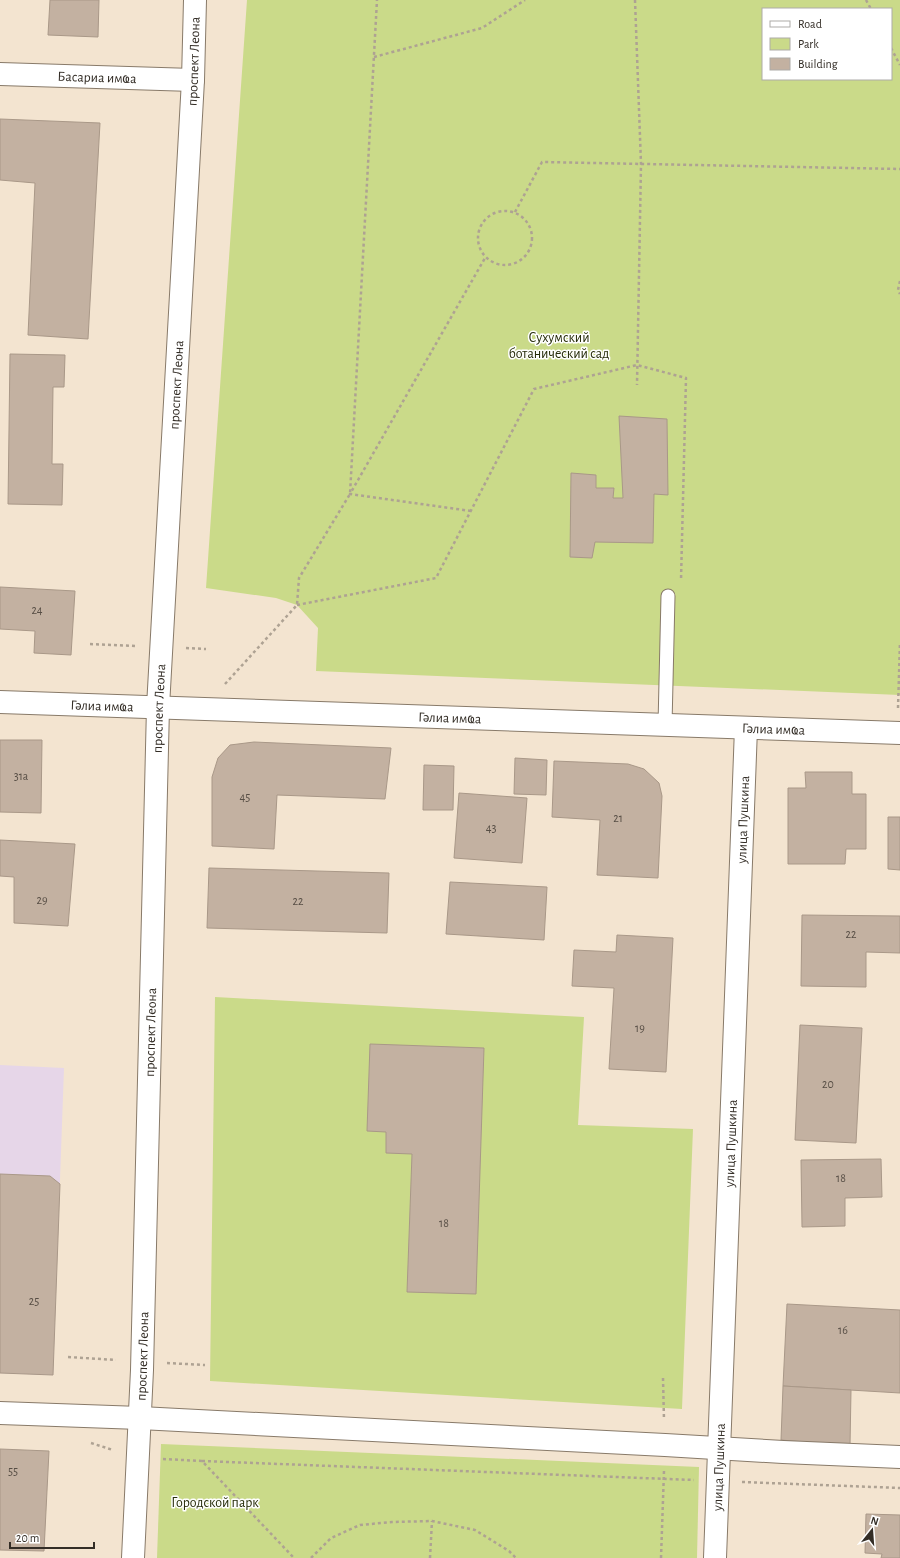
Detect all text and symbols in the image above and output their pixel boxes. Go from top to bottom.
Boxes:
legend [762,8,892,80]
street label: проспект Леона [186,16,203,106]
text: Road [798,18,822,30]
text: Park [798,38,819,50]
text: Building [798,58,838,70]
street label: Басариа имҩа [57,70,137,86]
park label: Сухумский ботанический сад [509,331,609,361]
street label: проспект Леона [167,339,186,430]
house number: 24 [31,604,43,616]
street label: проспект Леона [151,663,168,753]
street label: Гәлиа имҩа [70,698,134,715]
street label: Гәлиа имҩа [418,710,482,727]
street label: Гәлиа имҩа [742,722,806,738]
house number: 31а [14,770,29,782]
street label: улица Пушкина [735,775,752,865]
house number: 45 [240,791,250,803]
house number: 21 [613,812,623,824]
house number: 43 [486,822,496,834]
house number: 29 [36,894,48,906]
house number: 22 [293,895,304,907]
house number: 22 [846,928,857,940]
street label: проспект Леона [143,987,159,1077]
house number: 19 [635,1022,645,1034]
house number: 20 [822,1078,834,1090]
street label: улица Пушкина [723,1099,740,1189]
house number: 18 [836,1172,846,1184]
house number: 18 [439,1217,449,1229]
house number: 25 [29,1295,39,1307]
street label: проспект Леона [135,1311,151,1401]
house number: 16 [838,1324,848,1336]
street label: улица Пушкина [711,1422,728,1512]
house number: 55 [8,1465,18,1477]
park label: Городской парк [171,1496,259,1510]
north arrow [852,1510,892,1550]
text: N [870,1515,880,1527]
scale bar [10,1524,94,1550]
text: 20 m [16,1532,39,1544]

